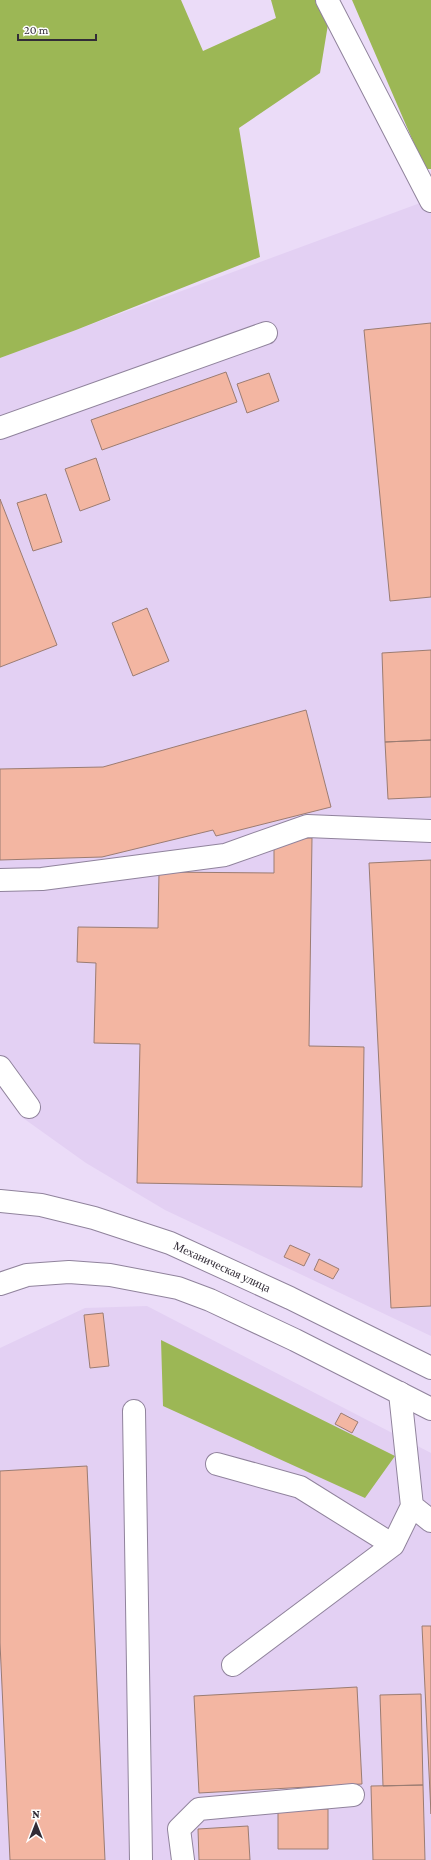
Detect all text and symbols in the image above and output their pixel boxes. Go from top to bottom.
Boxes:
scale bar [18,16,96,42]
text: 20 m [24,23,49,37]
street label: Механическая улица [171,1239,273,1295]
north arrow [16,1804,56,1844]
text: N [32,1808,40,1820]

